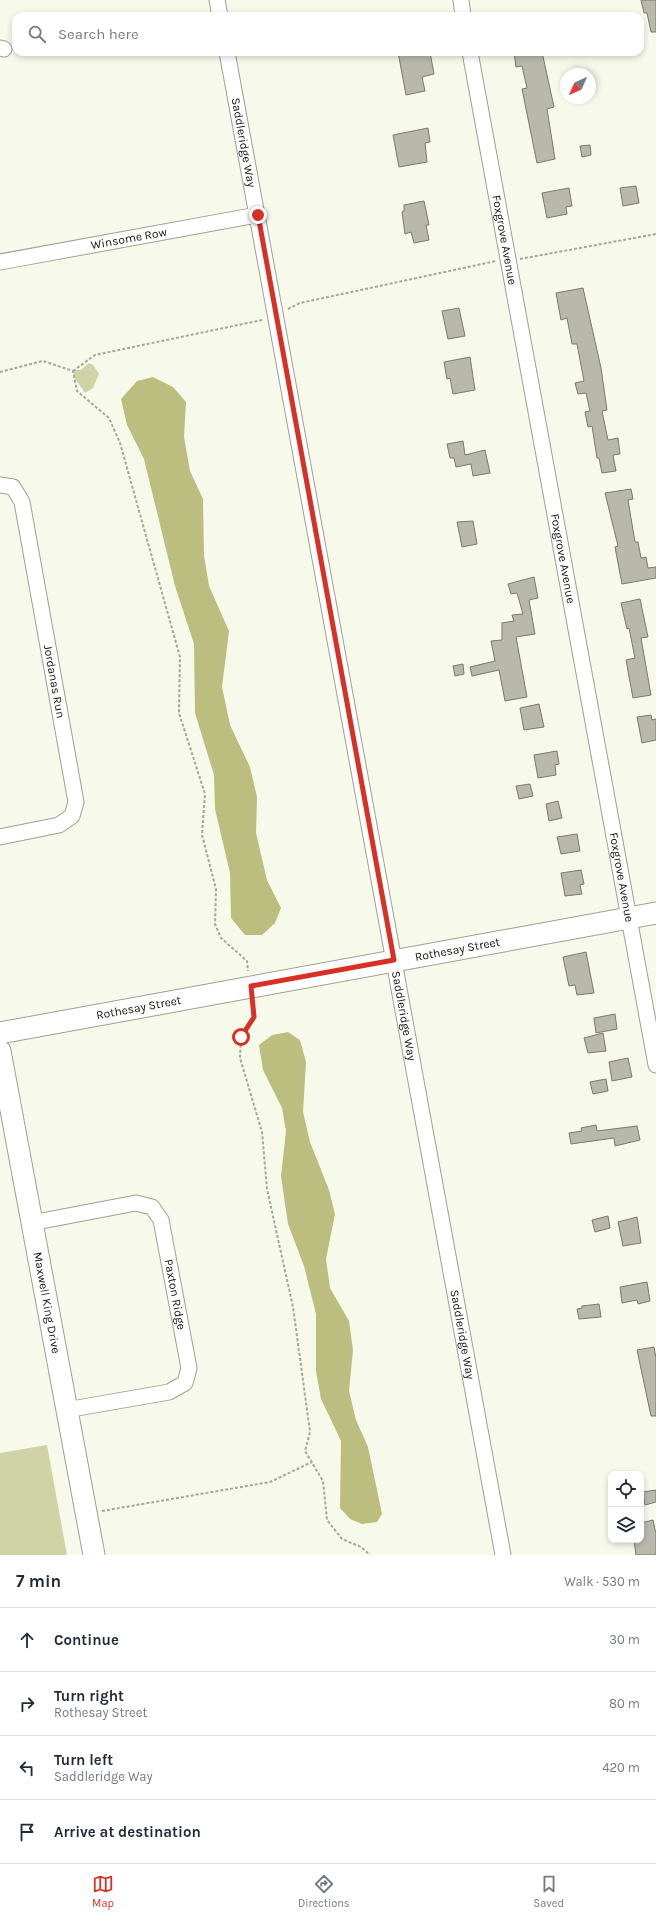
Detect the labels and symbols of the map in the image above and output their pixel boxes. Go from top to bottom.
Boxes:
north arrow [560,68,596,104]
street label: Saddleridge Way [229,96,259,189]
street label: Foxgrove Avenue [489,194,520,286]
route end [249,206,267,224]
street label: Winsome Row [90,225,168,252]
street label: Foxgrove Avenue [548,513,578,605]
street label: Jordanas Run [41,644,68,719]
street label: Foxgrove Avenue [606,831,637,923]
street label: Rothesay Street [414,935,502,964]
street label: Saddleridge Way [389,970,419,1062]
street label: Rothesay Street [95,993,183,1022]
route start [232,1028,250,1046]
street label: Maxwell King Drive [31,1251,63,1355]
street label: Paxton Ridge [162,1258,189,1331]
street label: Saddleridge Way [447,1288,478,1381]

